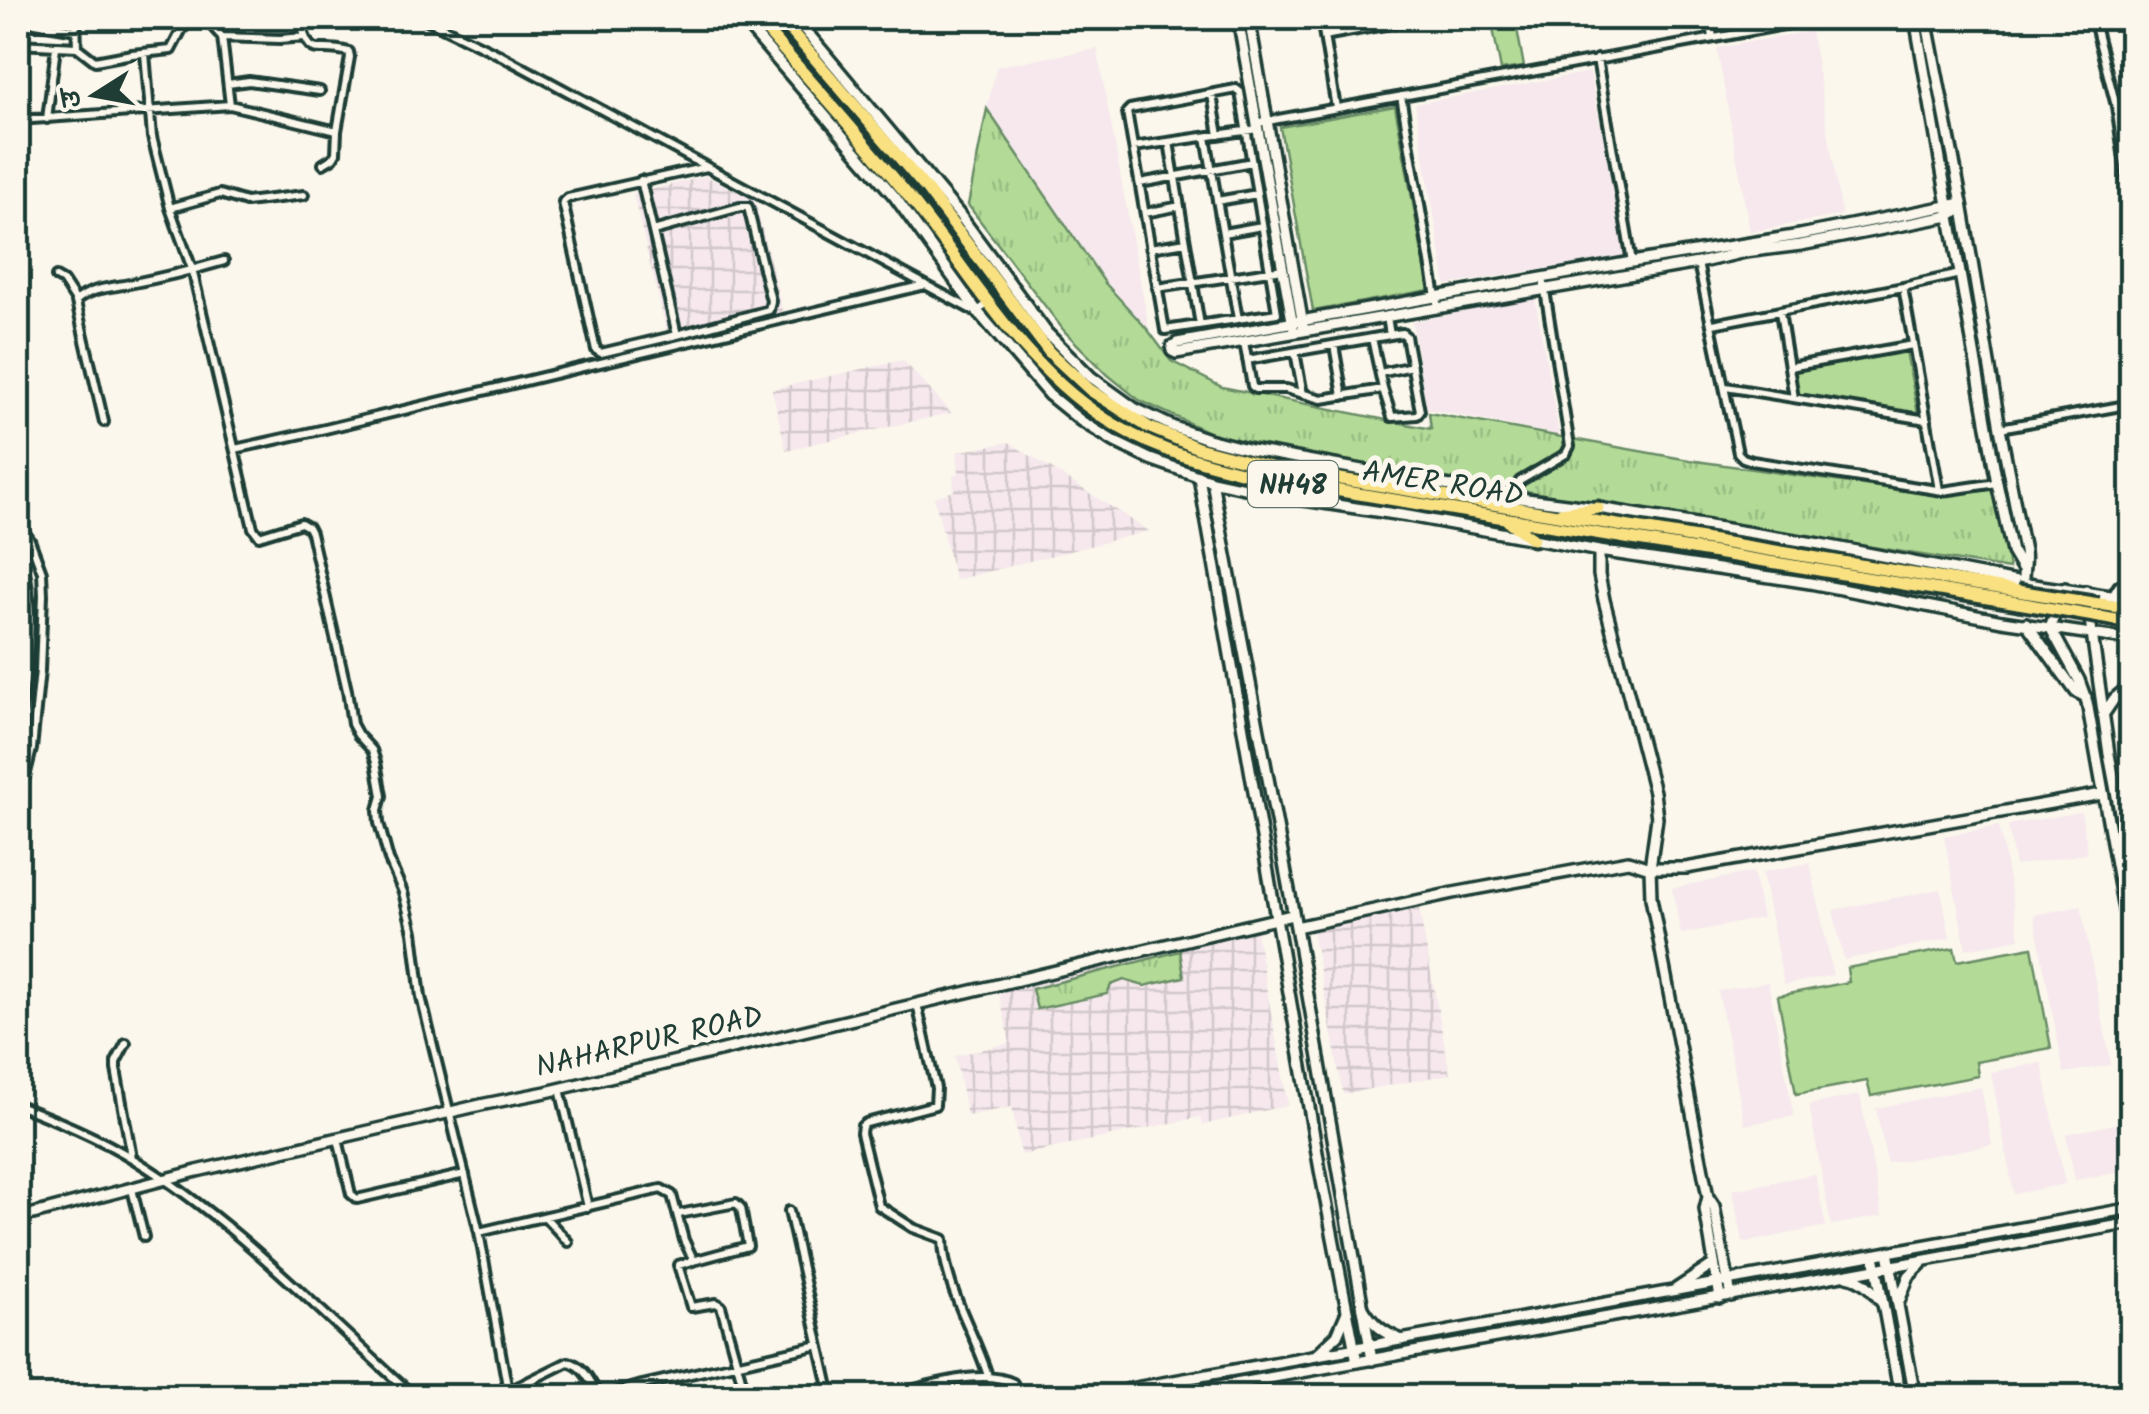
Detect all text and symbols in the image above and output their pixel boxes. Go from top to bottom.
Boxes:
north arrow [45,45,145,145]
text: उ [48,81,97,112]
street label: AMER ROAD [1359,449,1527,521]
road number: NH48 [1248,461,1338,507]
street label: NAHARPUR ROAD [531,994,768,1092]

